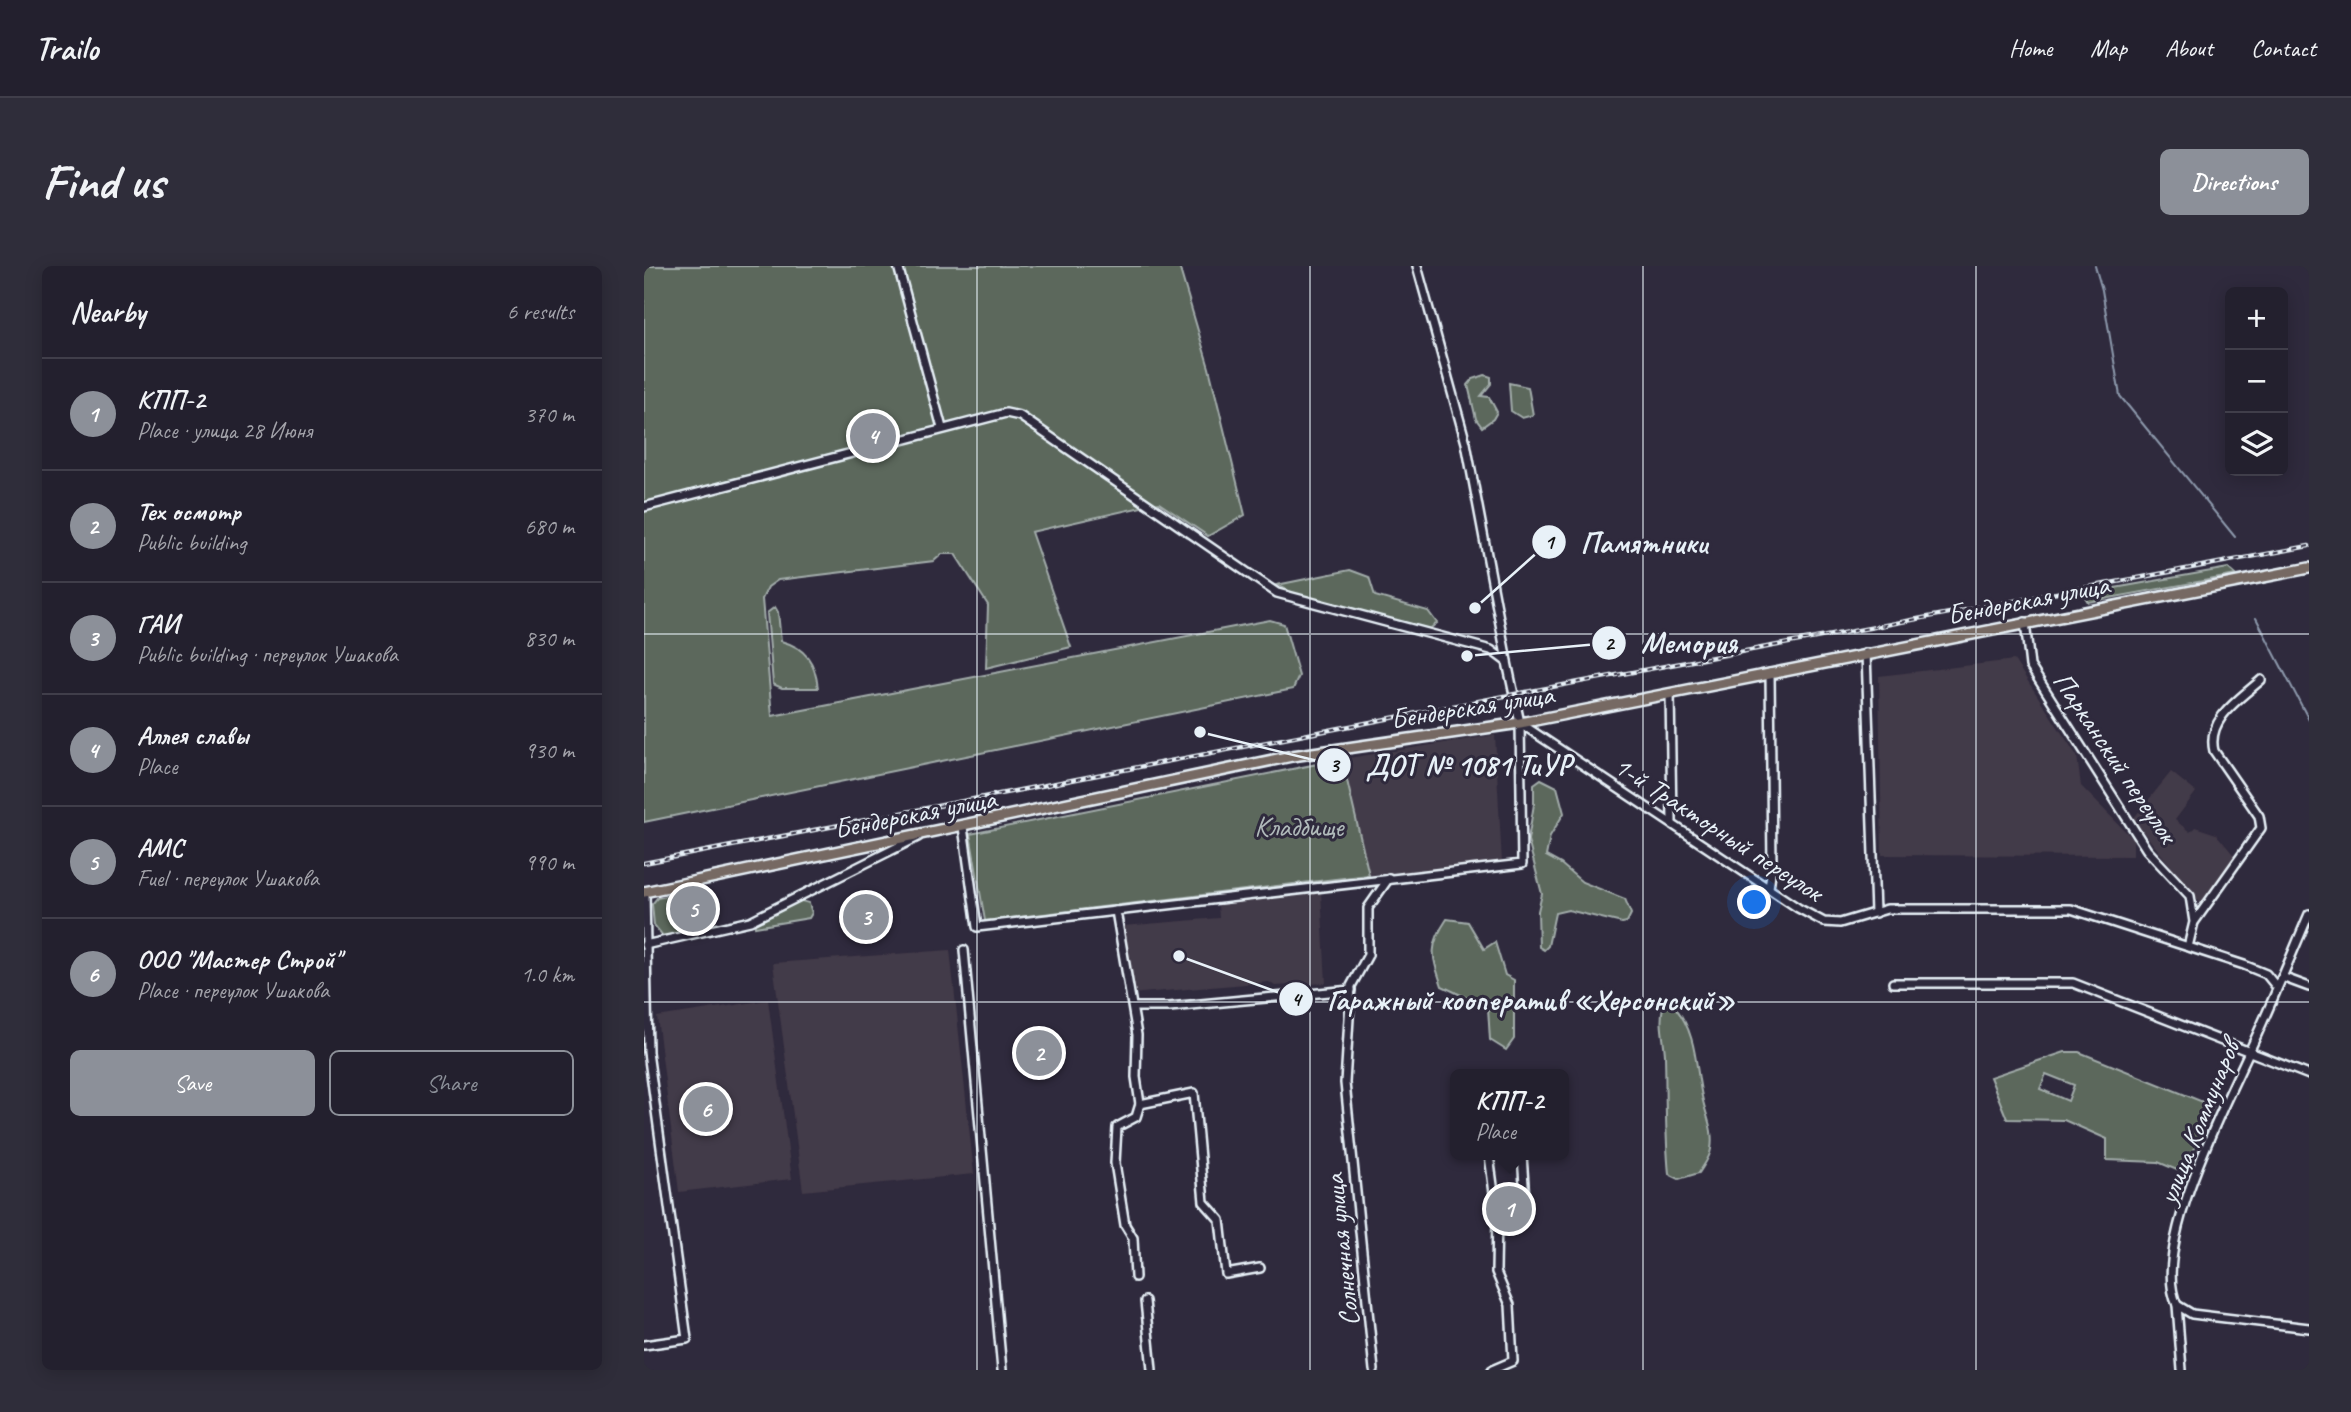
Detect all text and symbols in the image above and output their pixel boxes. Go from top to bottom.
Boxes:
text: Trailo [35,27,98,69]
text: Home [2009,33,2052,63]
text: Map [2090,33,2127,63]
text: About [2165,33,2213,63]
text: Contact [2251,33,2316,63]
button: Directions [2160,149,2309,215]
text: Find us [42,151,164,213]
map controls [2225,287,2288,476]
button: + [2225,287,2288,350]
text: Nearby [70,293,146,331]
text: 6 results [507,297,574,326]
button: − [2225,350,2288,413]
text: КПП-2 [137,383,205,416]
text: 1 [88,400,98,429]
text: 370 m [525,400,574,429]
pin: 4 [850,410,896,462]
button: layers [2225,413,2288,476]
text: Place · улица 28 Июня [137,416,312,445]
text: Тех осмотр [137,495,241,528]
text: 2 [88,512,98,541]
text: 680 m [525,512,574,541]
callout: Памятники [1532,517,1722,568]
text: Памятники [1581,524,1709,562]
text: Public building [137,528,246,557]
text: 1 [1544,529,1556,555]
street label: Бендерская улица [1944,566,2114,632]
text: ГАИ [137,607,179,640]
callout: Мемория [1592,617,1751,668]
text: 3 [88,624,98,653]
text: 830 m [525,624,574,653]
text: Мемория [1641,624,1739,662]
text: 2 [1604,630,1616,656]
text: Public building · переулок Ушакова [137,640,398,669]
street label: Парканский переулок [2045,665,2187,852]
street label: Бендерская улица [1388,676,1558,737]
text: Аллея славы [137,719,248,752]
text: 4 [88,736,98,765]
text: 930 m [525,736,574,765]
callout: ДОТ № 1081 ТиУР [1317,739,1586,790]
text: ДОТ № 1081 ТиУР [1366,746,1575,784]
street label: 1-й Тракторный переулок [1608,748,1832,910]
text: Place [137,752,177,781]
text: 3 [1329,752,1341,778]
street label: Бендерская улица [831,780,1001,846]
park label: Кладбище [1255,809,1345,844]
text: АМС [137,831,184,864]
text: 5 [88,848,98,877]
text: 990 m [525,848,574,877]
text: Fuel · переулок Ушакова [137,864,319,893]
pin: 5 [670,883,716,935]
your location [1737,885,1771,919]
pin: 3 [843,891,889,943]
text: ООО "Мастер Строй" [137,943,341,976]
text: 6 [88,960,98,989]
text: 1.0 km [521,960,574,989]
callout: Гаражный кооператив «Херсонский» [1278,974,1749,1025]
text: Place · переулок Ушакова [137,976,329,1005]
text: Гаражный кооператив «Херсонский» [1327,981,1736,1019]
text: 4 [1291,986,1303,1012]
pin: 2 [1016,1027,1062,1079]
street label: улица Коммунаров [2149,1029,2250,1211]
button: Save [70,1050,315,1116]
button: Share [329,1050,574,1116]
popup [1450,1069,1569,1160]
pin: 6 [683,1083,729,1135]
text: КПП-2 [1475,1084,1544,1117]
text: Place [1475,1117,1516,1146]
street label: Солнечная улица [1316,1170,1367,1328]
pin: 1 [1486,1183,1532,1235]

